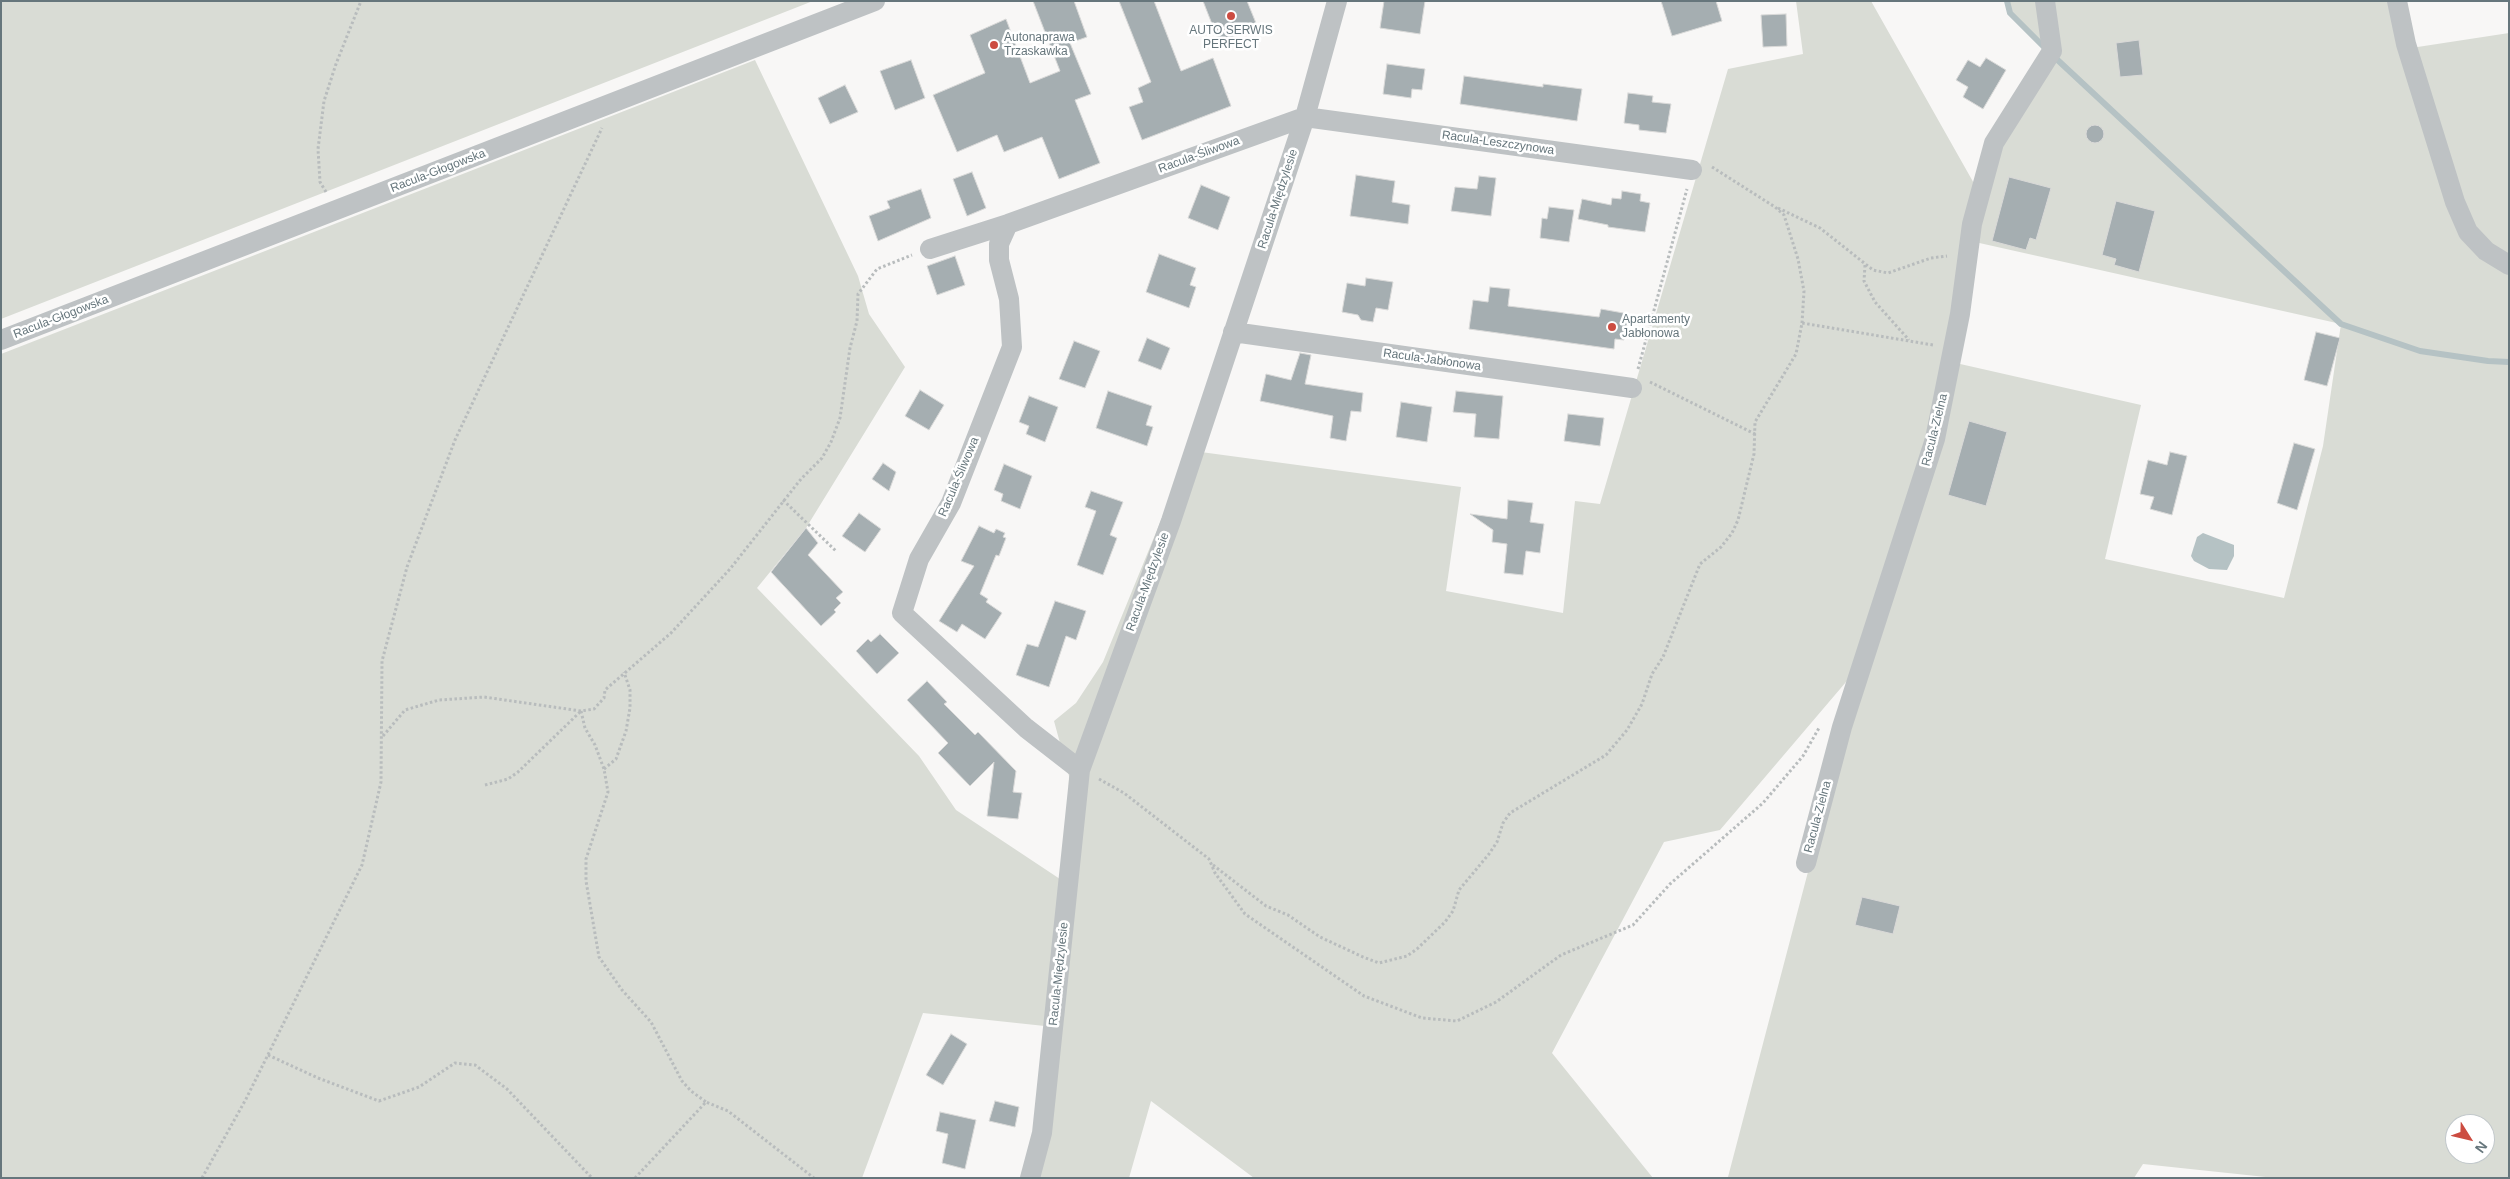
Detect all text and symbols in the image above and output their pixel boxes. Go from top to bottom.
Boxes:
marker: AUTO SERWIS PERFECT [1225,10,1237,22]
place label: AUTO SERWIS PERFECT [1189,24,1273,52]
place label: Autonaprawa Trzaskawka [1004,31,1075,59]
marker: Autonaprawa Trzaskawka [988,39,1000,51]
street label: Racula-Leszczynowa [1441,128,1555,158]
street label: Racula-Śliwowa [1156,134,1242,176]
street label: Racula-Głogowska [388,146,488,196]
street label: Racula-Międzylesie [1255,147,1301,251]
street label: Racula-Głogowska [11,292,111,342]
place label: Apartamenty Jabłonowa [1622,313,1690,341]
marker: Apartamenty Jabłonowa [1606,321,1618,333]
street label: Racula-Jabłonowa [1382,346,1482,374]
street label: Racula-Zielna [1919,392,1951,468]
street label: Racula-Śliwowa [936,435,982,519]
street label: Racula-Międzylesie [1123,531,1173,633]
street label: Racula-Zielna [1801,779,1835,855]
street label: Racula-Międzylesie [1046,922,1072,1026]
north arrow [2445,1114,2495,1164]
text: N [2472,1138,2491,1156]

